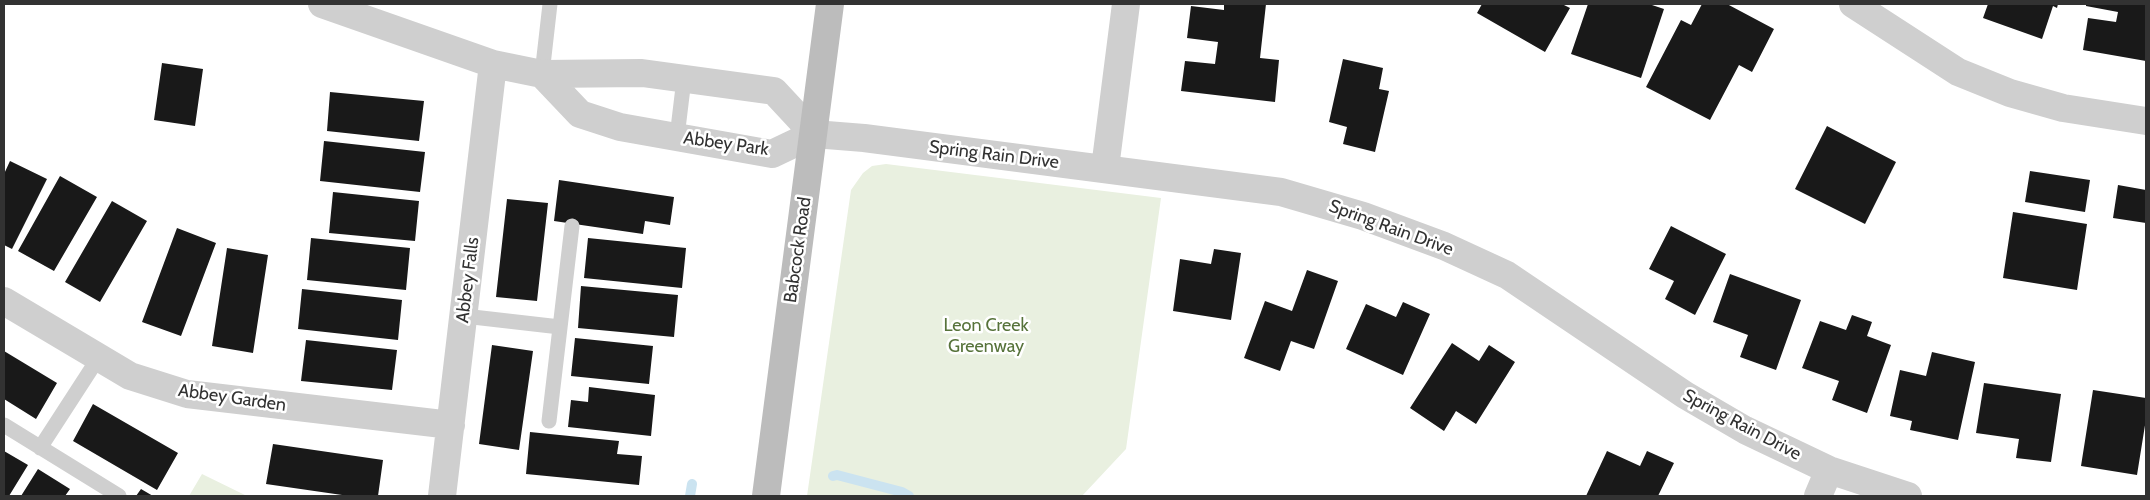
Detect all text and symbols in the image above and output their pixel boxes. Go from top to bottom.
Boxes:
street label: Abbey Park [682,127,770,161]
street label: Spring Rain Drive [928,136,1060,174]
street label: Spring Rain Drive [1326,195,1456,261]
street label: Babcock Road [780,196,816,304]
street label: Abbey Falls [452,236,484,324]
park label: Leon Creek Greenway [944,315,1028,358]
street label: Abbey Garden [177,380,287,416]
street label: Spring Rain Drive [1679,385,1805,465]

